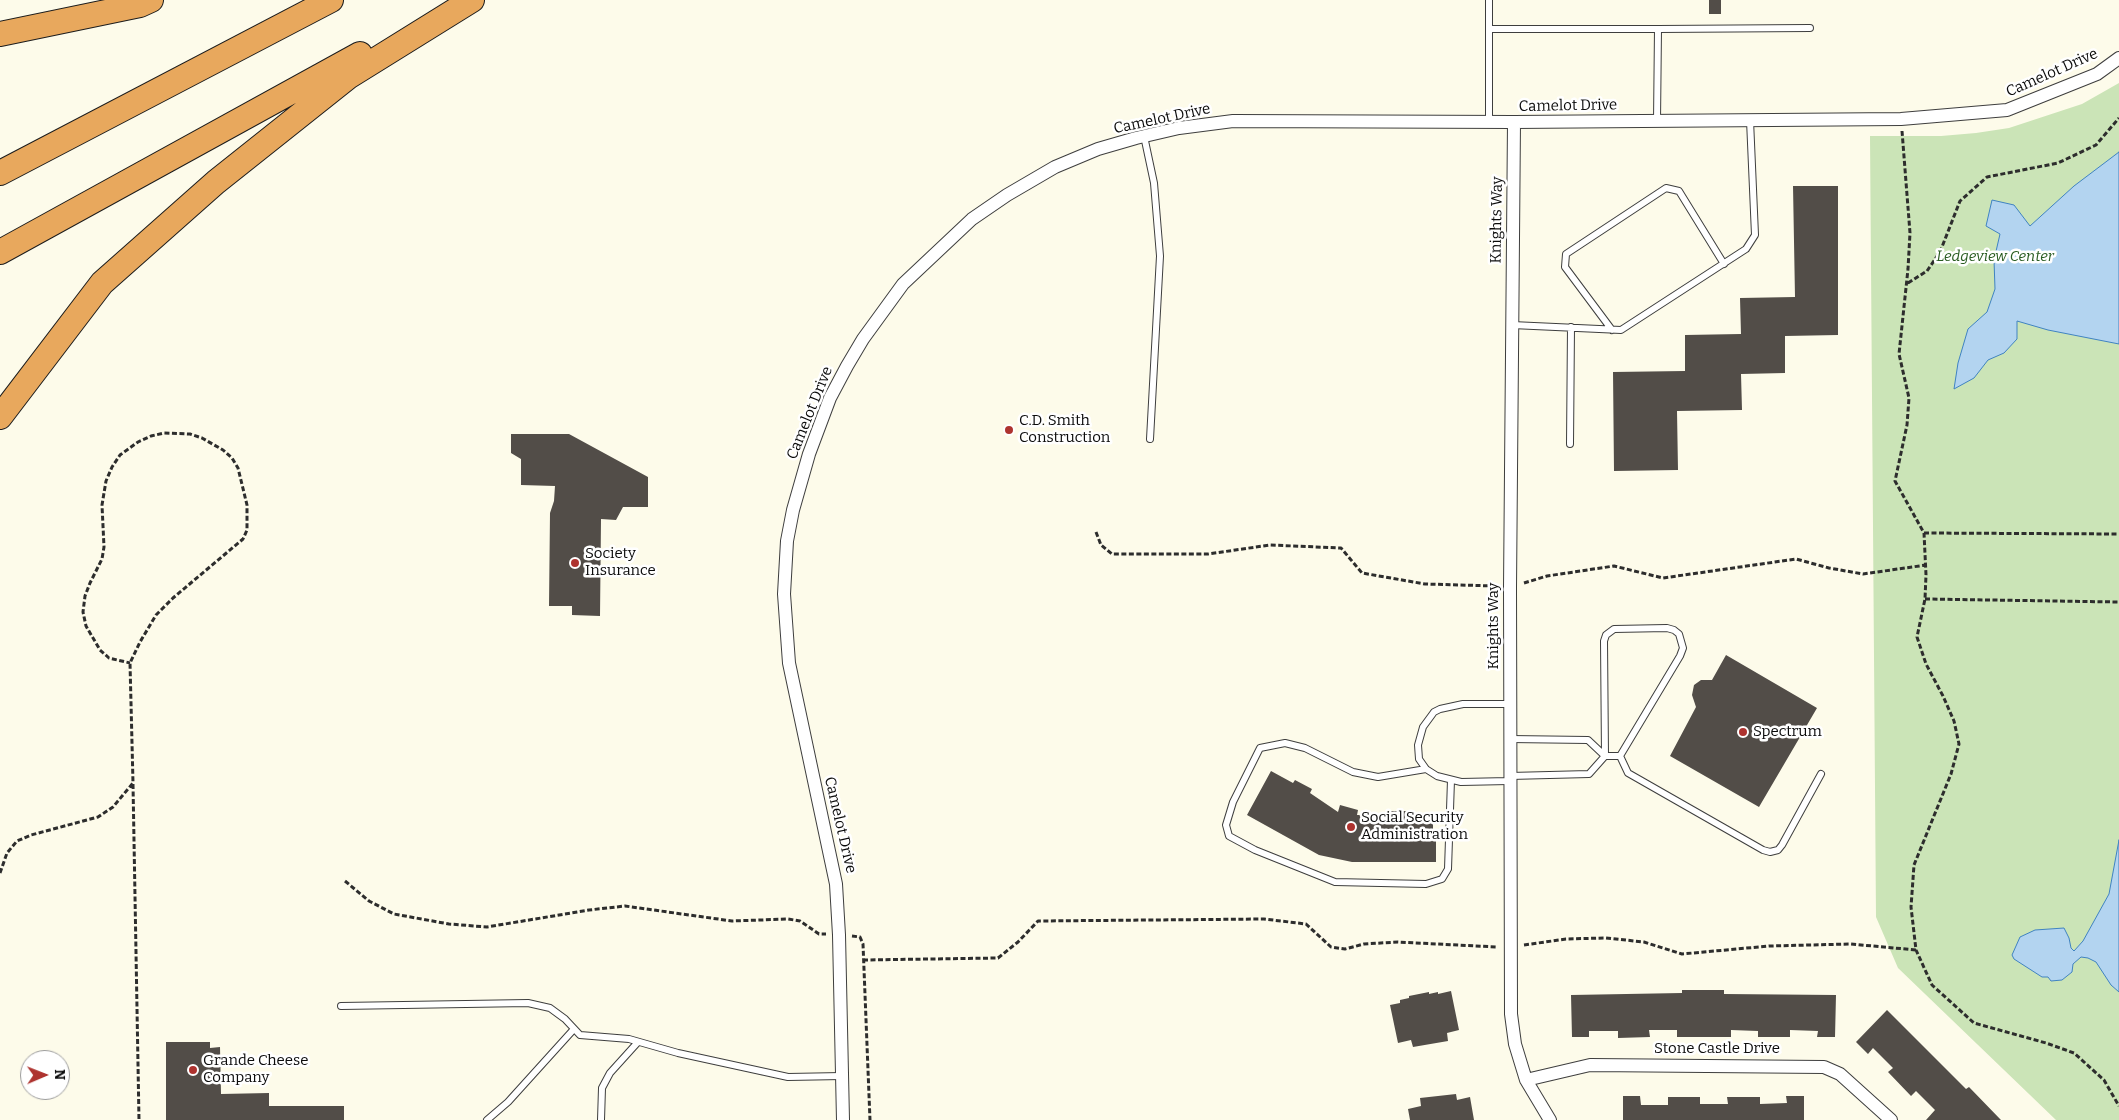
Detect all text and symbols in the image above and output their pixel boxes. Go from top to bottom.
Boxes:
street label: Camelot Drive [2003,45,2101,101]
street label: Camelot Drive [1519,96,1617,116]
street label: Camelot Drive [1112,100,1212,138]
street label: Knights Way [1487,176,1507,264]
park label: Ledgeview Center [1936,248,2054,266]
street label: Camelot Drive [783,364,837,462]
place label: C.D. Smith Construction [1019,412,1110,447]
marker: C.D. Smith Construction [1003,424,1015,436]
place label: Society Insurance [585,545,656,580]
marker: Society Insurance [569,557,581,569]
street label: Knights Way [1485,582,1503,670]
place label: Spectrum [1753,723,1822,741]
marker: Spectrum [1737,726,1749,738]
street label: Camelot Drive [820,775,860,875]
place label: Social Security Administration [1361,809,1468,844]
marker: Social Security Administration [1345,821,1357,833]
street label: Stone Castle Drive [1654,1040,1780,1058]
north arrow [20,1050,70,1100]
place label: Grande Cheese Company [203,1052,308,1087]
marker: Grande Cheese Company [187,1064,199,1076]
text: N [51,1069,68,1080]

